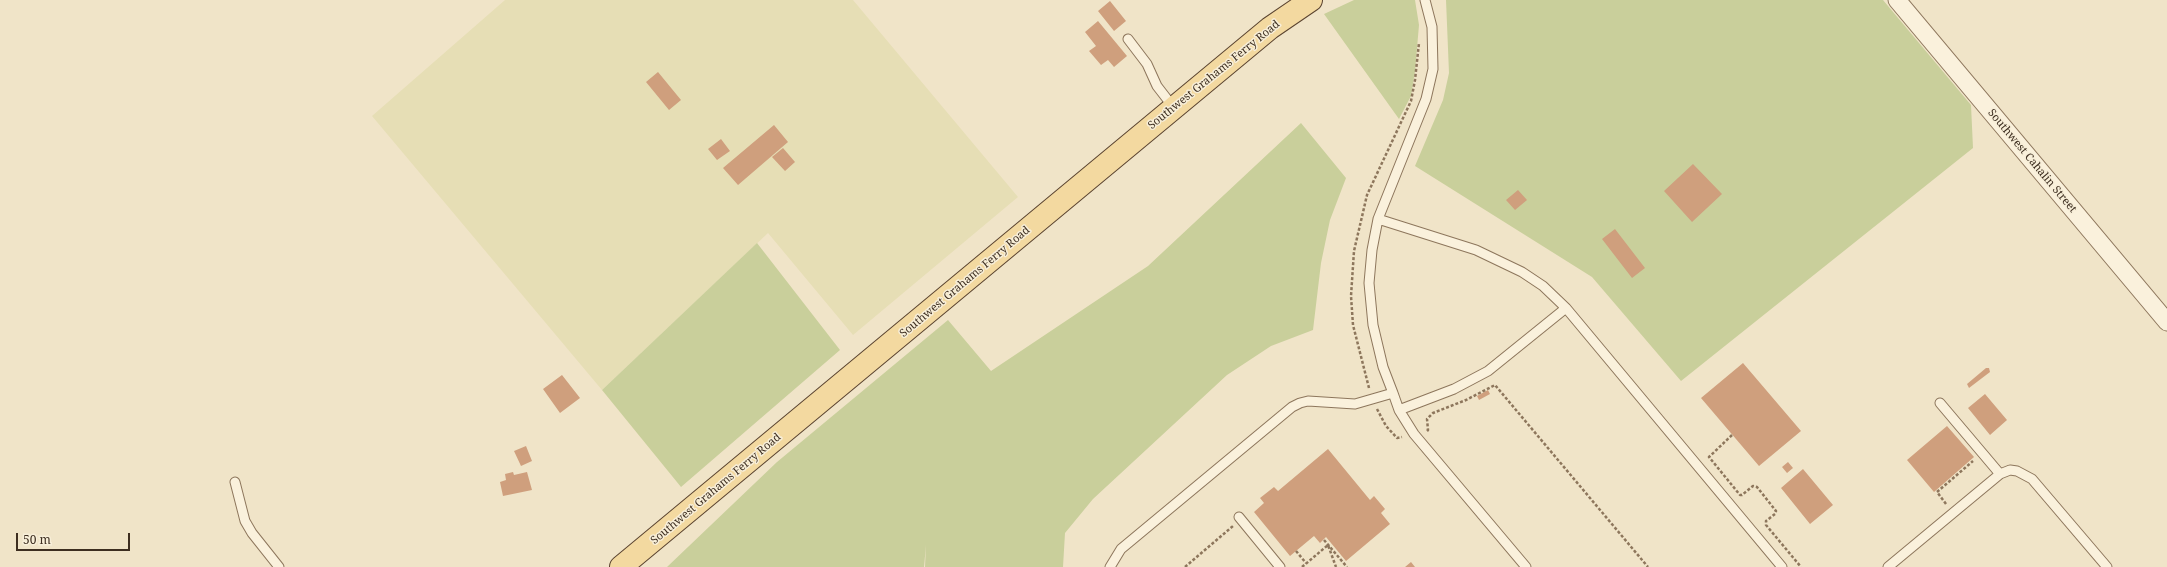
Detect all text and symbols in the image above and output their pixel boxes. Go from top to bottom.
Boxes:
street label: Southwest Grahams Ferry Road [1146,18,1282,132]
street label: Southwest Cahalin Street [1985,107,2079,215]
street label: Southwest Grahams Ferry Road [897,224,1033,340]
street label: Southwest Grahams Ferry Road [648,431,784,547]
scale bar [18,525,132,551]
text: 50 m [23,531,51,548]

